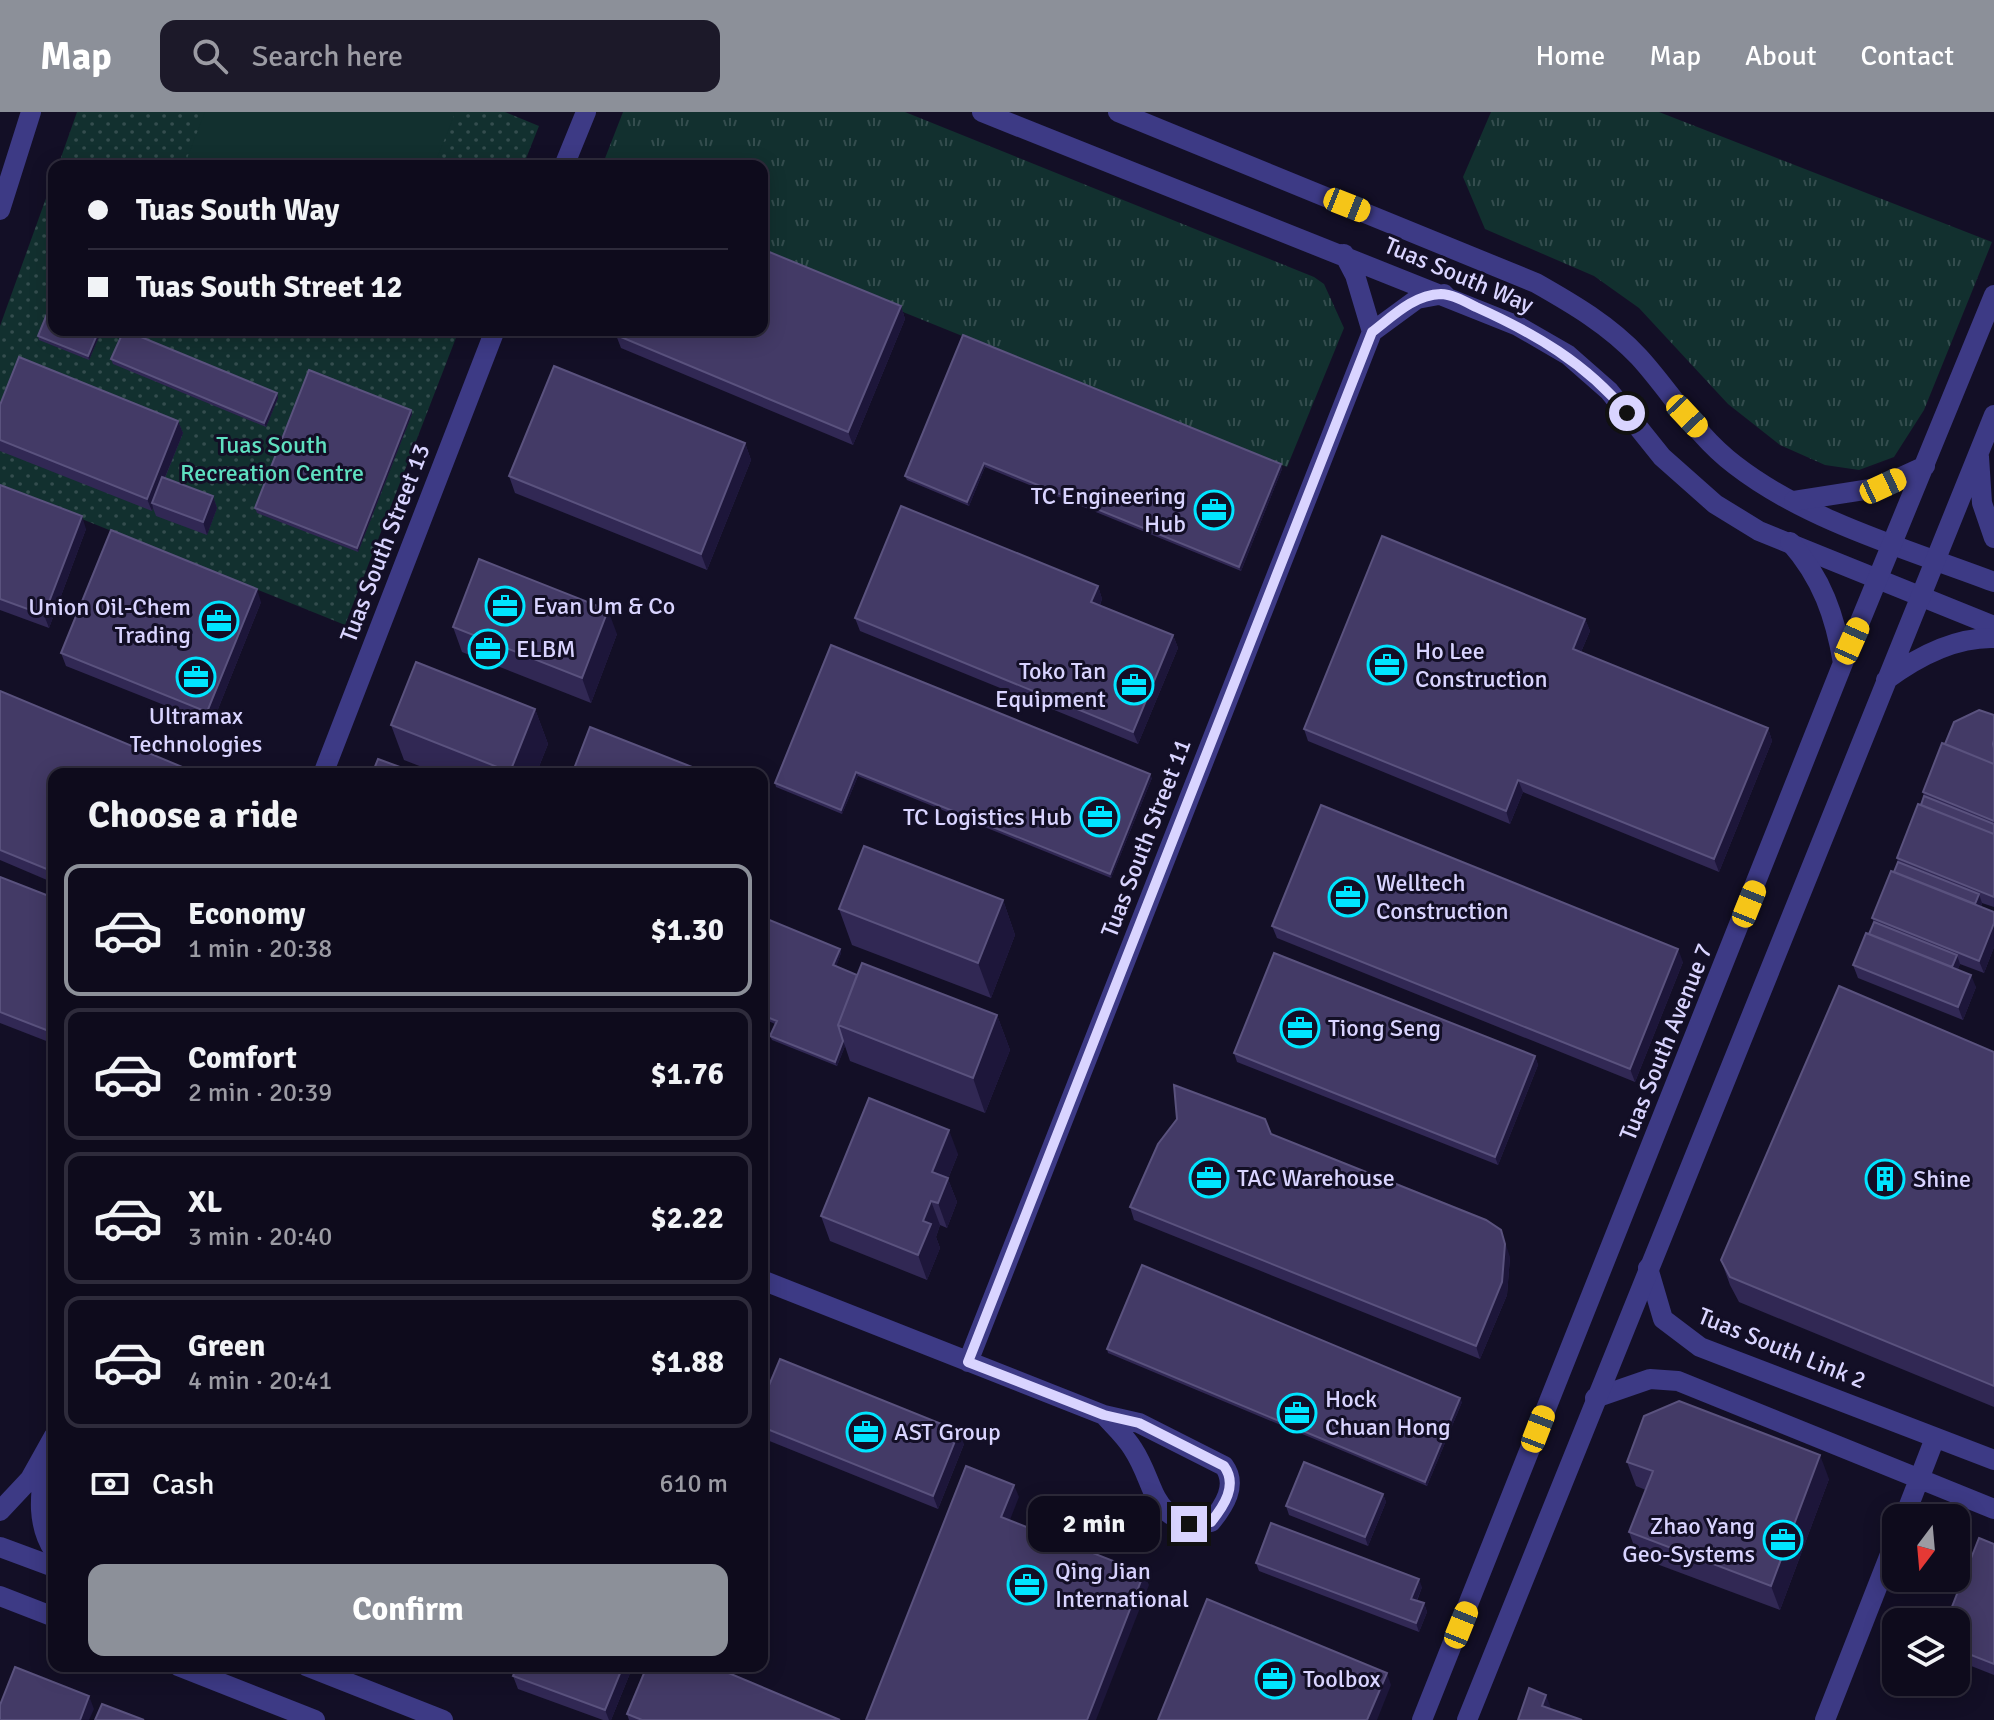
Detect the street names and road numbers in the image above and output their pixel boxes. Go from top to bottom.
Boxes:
street label: Tuas South Way [1380,230,1538,320]
street label: Tuas South Street 13 [333,439,437,647]
street label: Tuas South Street 11 [1094,734,1198,942]
street label: Tuas South Avenue 7 [1613,939,1719,1145]
street label: Tuas South Link 2 [1694,1301,1870,1395]

